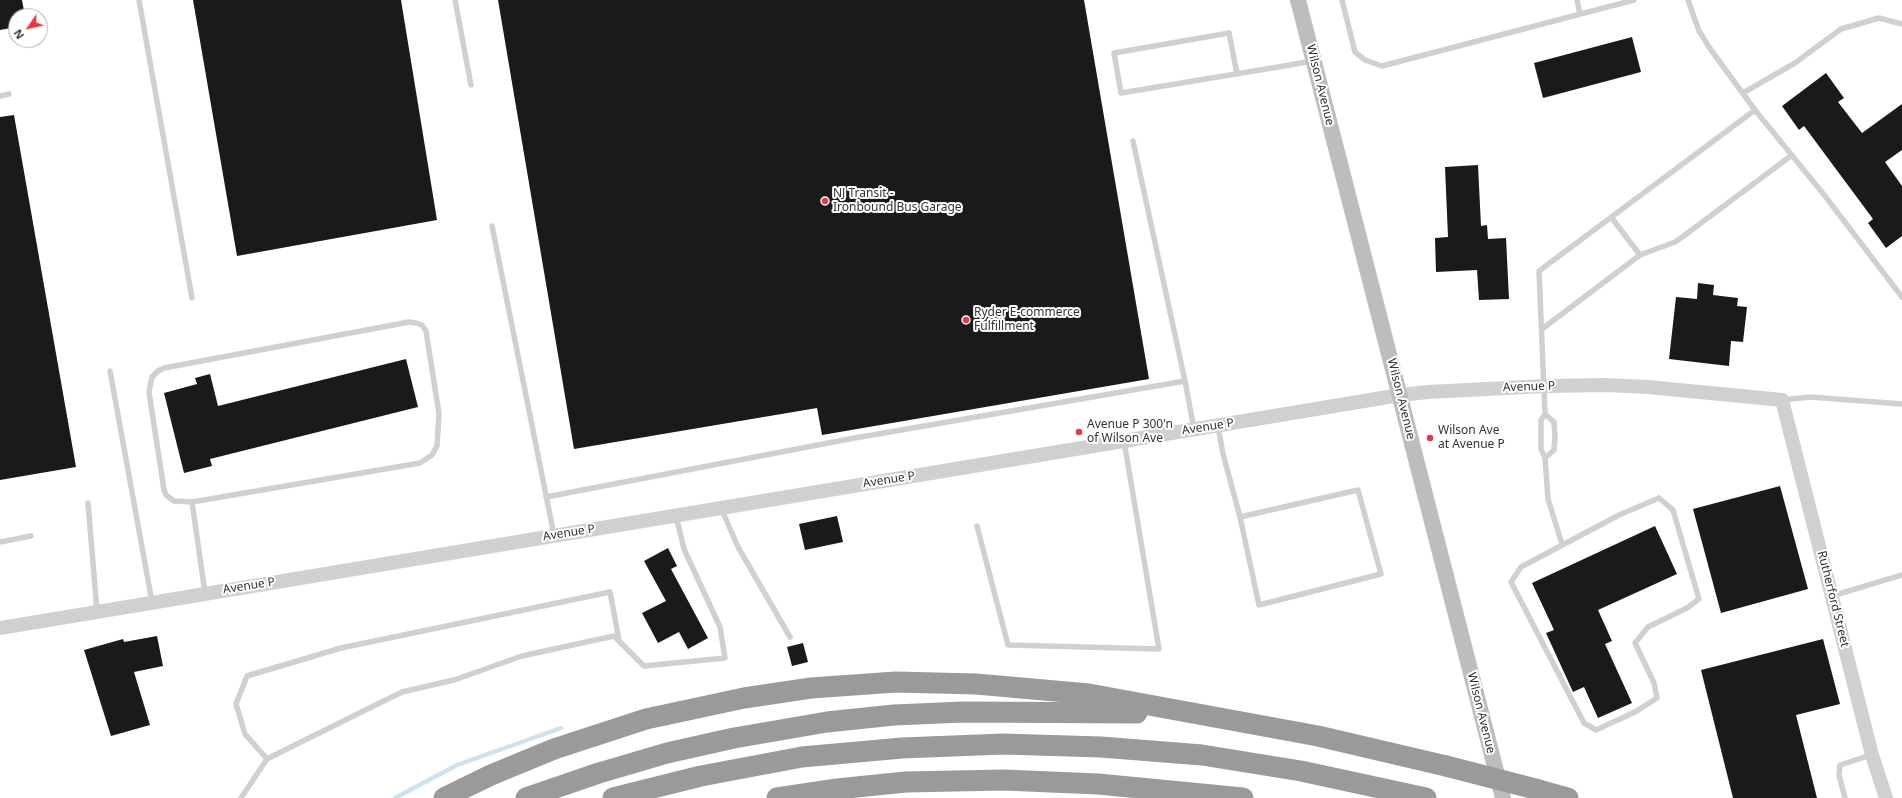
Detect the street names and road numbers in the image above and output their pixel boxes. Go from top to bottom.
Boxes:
street label: Wilson Avenue [1303,43,1337,127]
street label: Wilson Avenue [1384,357,1418,441]
street label: Avenue P [1503,379,1555,395]
street label: Avenue P [1181,416,1235,438]
street label: Avenue P [862,469,916,491]
street label: Avenue P [542,522,596,544]
street label: Rutherford Street [1814,549,1852,649]
street label: Avenue P [222,575,276,597]
street label: Wilson Avenue [1464,671,1498,755]

